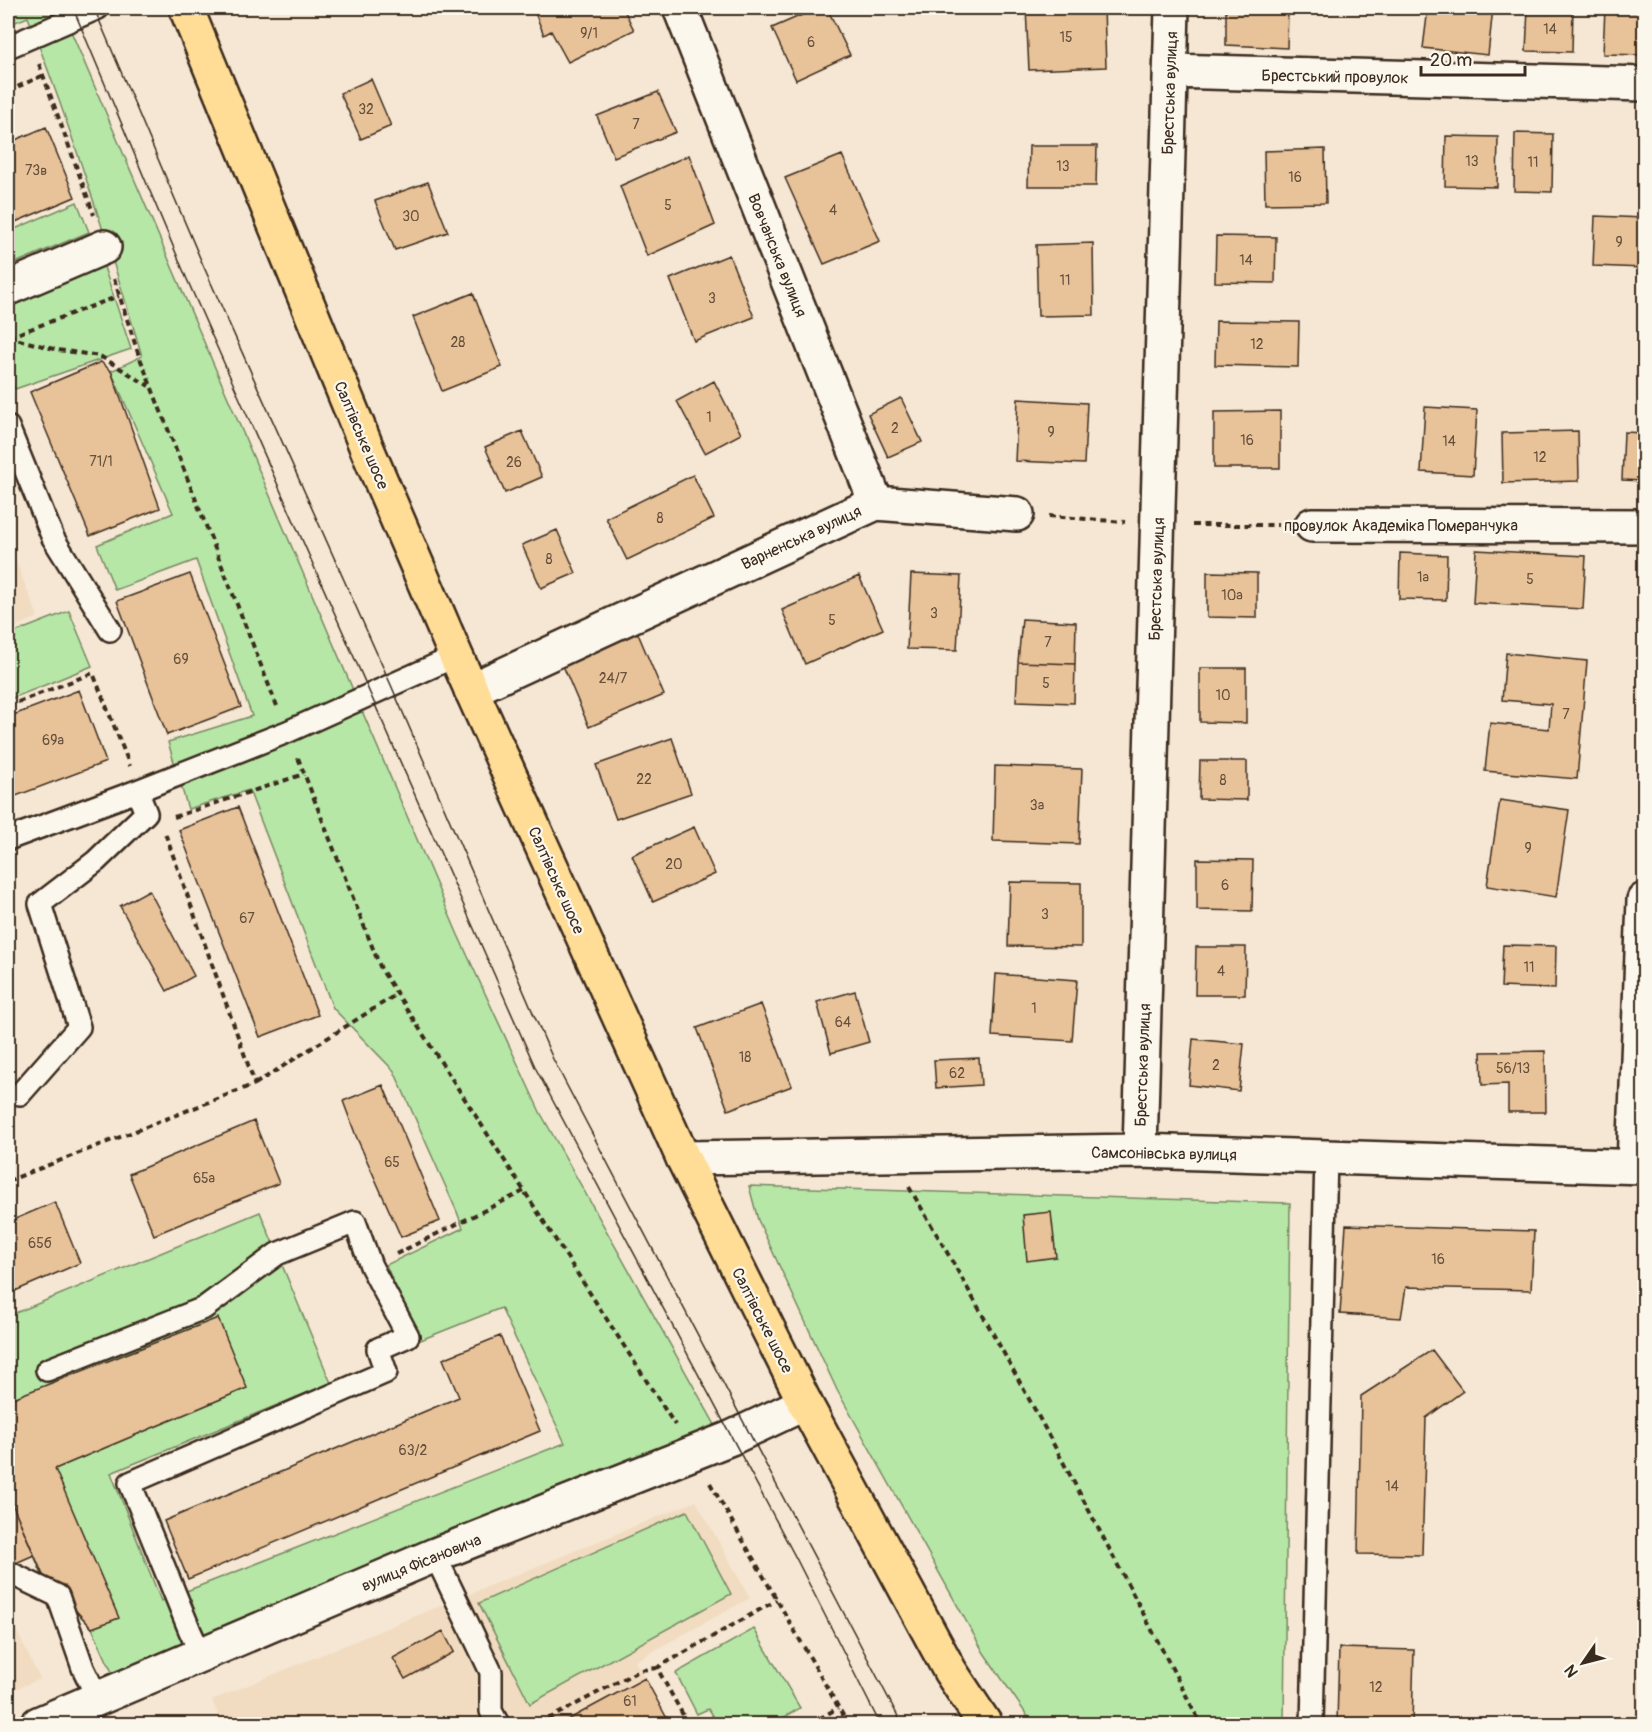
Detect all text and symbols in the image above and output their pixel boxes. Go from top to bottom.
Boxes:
house number: 14 [1543,21,1557,38]
house number: 9/1 [580,25,598,42]
house number: 15 [1059,29,1073,46]
street label: Брестська вулиця [1158,31,1182,155]
house number: 6 [807,34,815,51]
scale bar [1421,39,1524,77]
text: 20 m [1430,49,1472,72]
street label: Брестський провулок [1261,66,1409,88]
house number: 32 [358,101,374,118]
house number: 7 [632,116,640,133]
house number: 13 [1465,153,1479,170]
house number: 11 [1528,154,1538,171]
house number: 13 [1056,158,1070,175]
house number: 73в [25,162,47,179]
house number: 16 [1288,169,1302,186]
street label: Вовчанська вулиця [743,191,811,320]
house number: 5 [664,197,672,214]
house number: 4 [829,202,837,219]
house number: 30 [402,208,420,225]
house number: 9 [1615,234,1623,251]
house number: 14 [1239,252,1253,269]
house number: 11 [1060,272,1070,289]
house number: 3 [708,290,716,307]
house number: 28 [451,334,465,351]
house number: 12 [1250,336,1264,353]
street label: Салтівське шосе [329,378,393,493]
house number: 1 [706,409,712,426]
house number: 2 [891,420,899,437]
house number: 9 [1047,424,1055,441]
house number: 16 [1240,432,1254,449]
house number: 14 [1442,433,1456,450]
house number: 12 [1533,449,1547,466]
house number: 71/1 [89,453,113,470]
house number: 26 [506,454,522,471]
street label: Варненська вулиця [738,501,865,575]
house number: 8 [656,510,664,527]
street label: провулок Академіка Померанчука [1284,516,1518,536]
street label: Брестська вулиця [1145,517,1169,641]
house number: 8 [545,551,553,568]
house number: 1а [1417,569,1429,586]
house number: 5 [1526,571,1534,588]
house number: 10а [1221,587,1243,604]
house number: 3 [930,605,938,622]
house number: 5 [828,612,836,629]
house number: 7 [1044,634,1052,651]
house number: 69 [173,651,189,668]
house number: 24/7 [599,670,628,687]
house number: 5 [1042,675,1050,692]
house number: 10 [1215,687,1231,704]
house number: 7 [1562,706,1570,723]
house number: 69а [42,732,64,749]
house number: 22 [636,771,652,788]
house number: 8 [1219,772,1227,789]
house number: 3а [1030,797,1044,814]
street label: Салтівське шосе [523,824,589,937]
house number: 9 [1524,840,1532,857]
house number: 20 [665,856,683,873]
house number: 6 [1221,877,1229,894]
house number: 3 [1041,906,1049,923]
house number: 67 [239,910,255,927]
house number: 11 [1524,959,1534,976]
house number: 4 [1217,963,1225,980]
house number: 1 [1031,1000,1037,1017]
street label: Брестська вулиця [1131,1003,1155,1127]
house number: 64 [835,1014,851,1031]
house number: 18 [739,1049,751,1066]
house number: 2 [1212,1057,1220,1074]
house number: 56/13 [1496,1060,1530,1077]
house number: 62 [949,1065,965,1082]
street label: Самсонівська вулиця [1091,1143,1237,1165]
house number: 65 [384,1154,400,1171]
house number: 65а [193,1170,215,1187]
house number: 65б [28,1235,52,1252]
house number: 16 [1431,1251,1445,1268]
street label: Салтівське шосе [727,1264,797,1377]
house number: 63/2 [399,1442,428,1459]
house number: 14 [1385,1478,1399,1495]
street label: вулиця Фісановича [359,1530,484,1596]
north arrow [1553,1633,1613,1693]
text: N [1560,1661,1583,1681]
house number: 12 [1369,1679,1383,1696]
house number: 61 [623,1693,637,1710]

